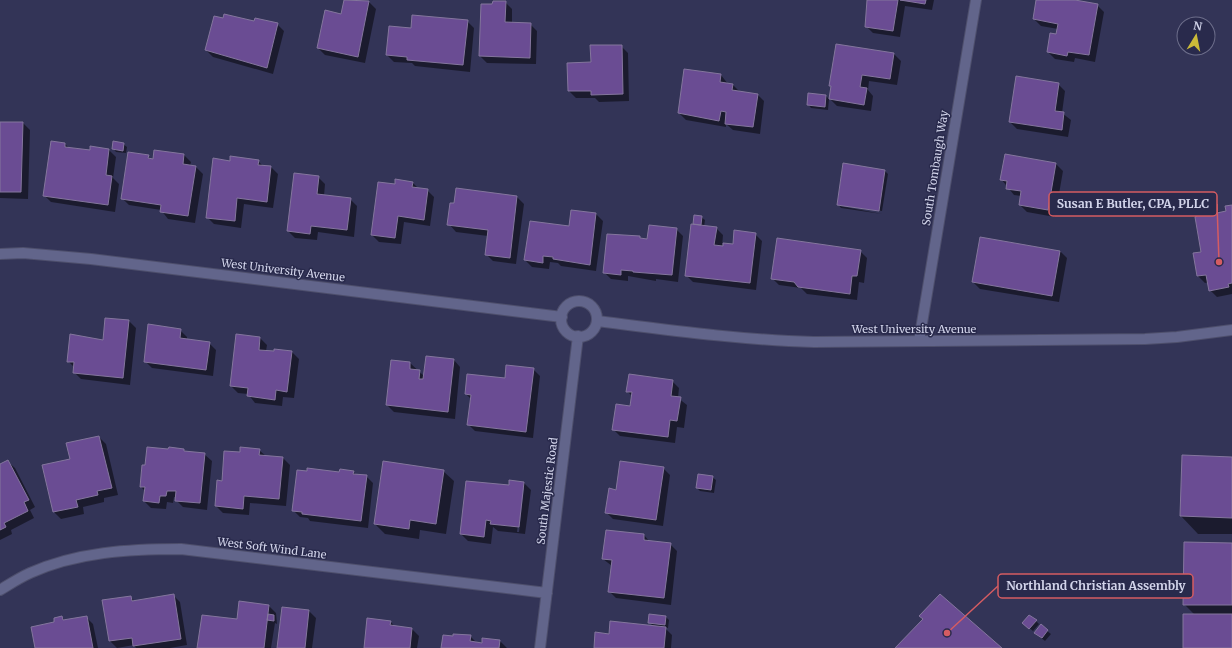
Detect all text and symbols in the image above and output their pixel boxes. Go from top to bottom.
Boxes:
north arrow [1176,16,1216,56]
text: N [1192,19,1204,34]
street label: South Tombaugh Way [919,109,951,227]
callout: Susan E Butler, CPA, PLLC [1049,192,1217,216]
text: Susan E Butler, CPA, PLLC [1057,196,1209,211]
street label: West University Avenue [219,255,346,285]
street label: West University Avenue [851,322,977,336]
street label: South Majestic Road [533,436,561,545]
street label: West Soft Wind Lane [216,534,328,562]
callout: Northland Christian Assembly [998,574,1193,598]
text: Northland Christian Assembly [1006,578,1187,593]

